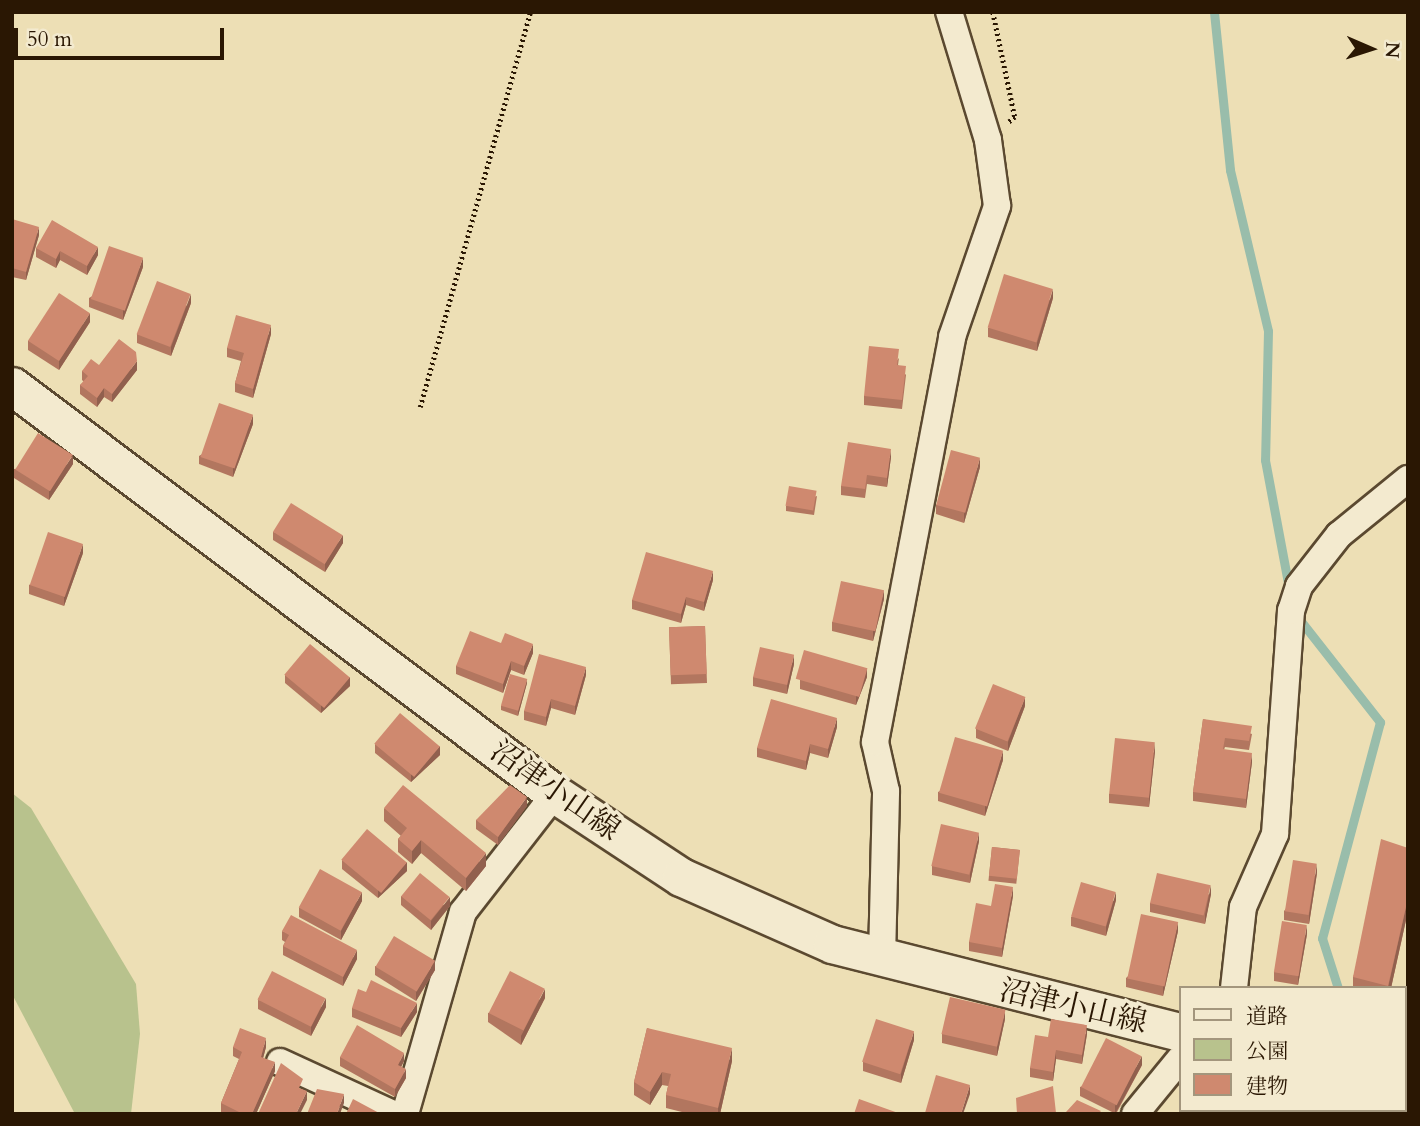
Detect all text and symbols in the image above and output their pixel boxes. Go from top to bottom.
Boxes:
scale bar [18,14,228,58]
north arrow [1336,14,1406,84]
text: 50 m [27,25,72,54]
text: N [1379,41,1405,59]
street label: 沼津小山線 [483,733,627,849]
street label: 沼津小山線 [996,973,1150,1041]
legend [1178,986,1406,1112]
text: 道路 [1246,1002,1288,1031]
text: 公園 [1246,1037,1288,1066]
text: 建物 [1246,1072,1288,1101]

